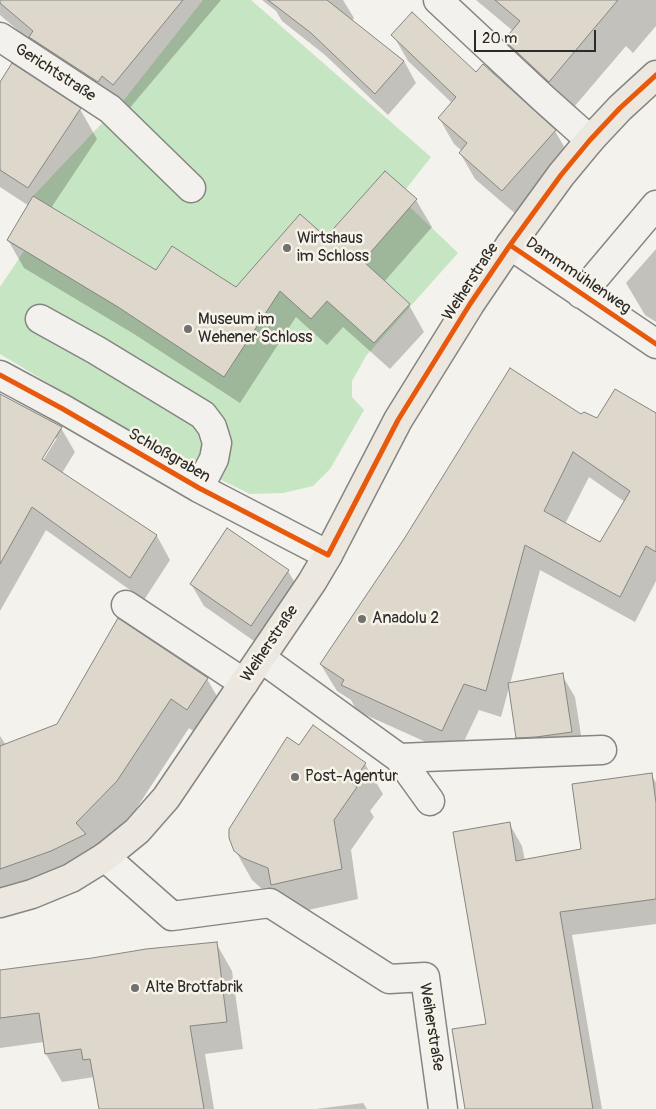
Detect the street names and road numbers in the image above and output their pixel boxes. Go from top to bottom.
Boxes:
street label: Gerichtstraße [11,40,99,106]
street label: Dammmühlenweg [522,234,634,318]
street label: Weiherstraße [439,240,503,324]
street label: Schloßgraben [124,425,214,487]
street label: Weiherstraße [237,602,303,686]
street label: Weiherstraße [415,982,447,1072]

